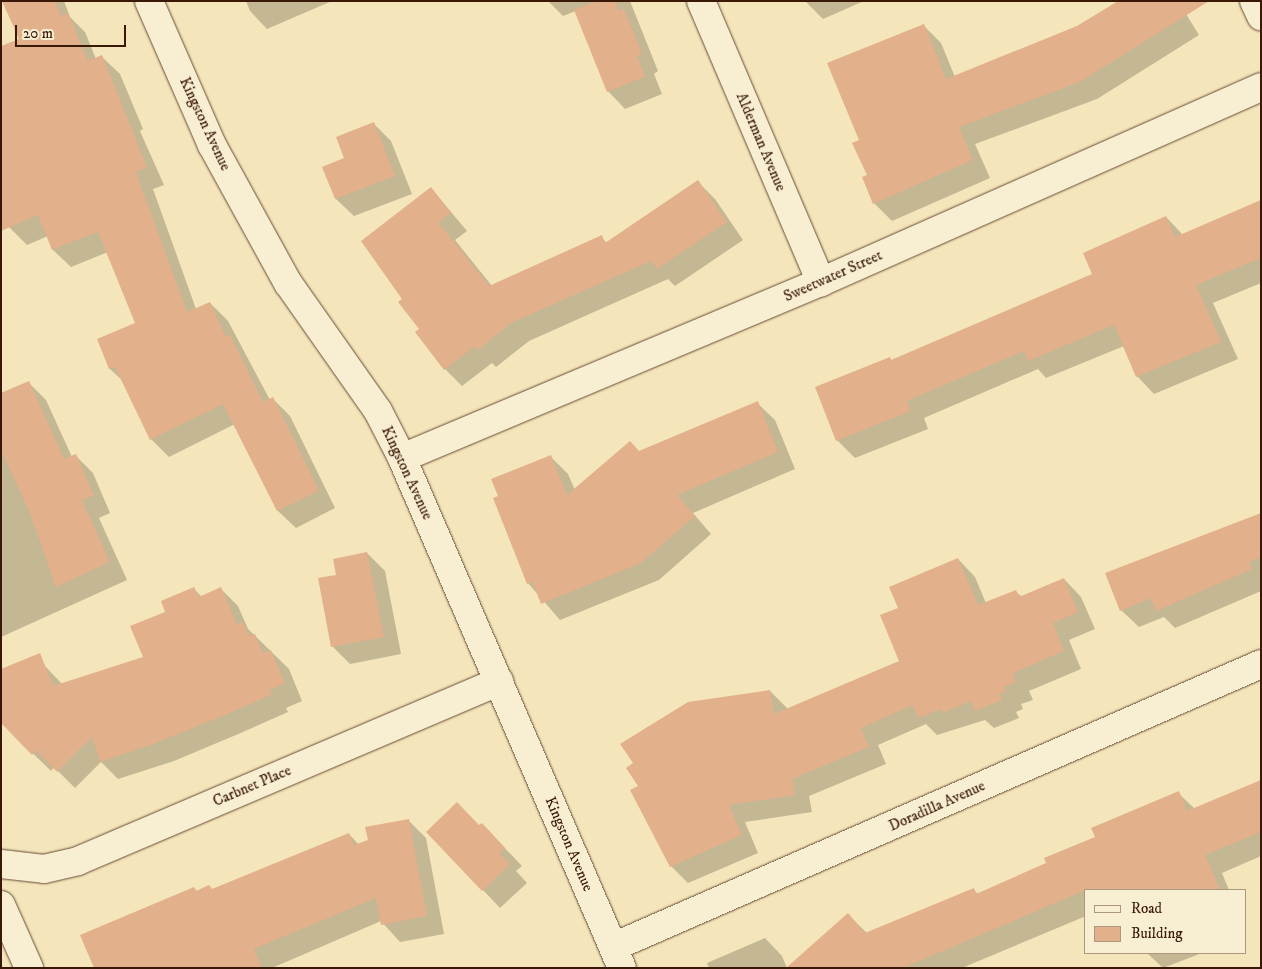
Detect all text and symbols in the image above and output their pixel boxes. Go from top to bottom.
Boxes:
scale bar [18,15,129,47]
text: 20 m [23,24,53,43]
street label: Kingston Avenue [176,74,234,174]
street label: Alderman Avenue [732,90,790,194]
street label: Sweetwater Street [781,246,885,306]
street label: Kingston Avenue [378,423,436,523]
street label: Carbnet Place [210,761,294,811]
street label: Doradilla Avenue [886,777,988,835]
street label: Kingston Avenue [541,794,597,894]
legend [1084,889,1247,954]
text: Road [1131,899,1162,918]
text: Building [1131,924,1183,943]

